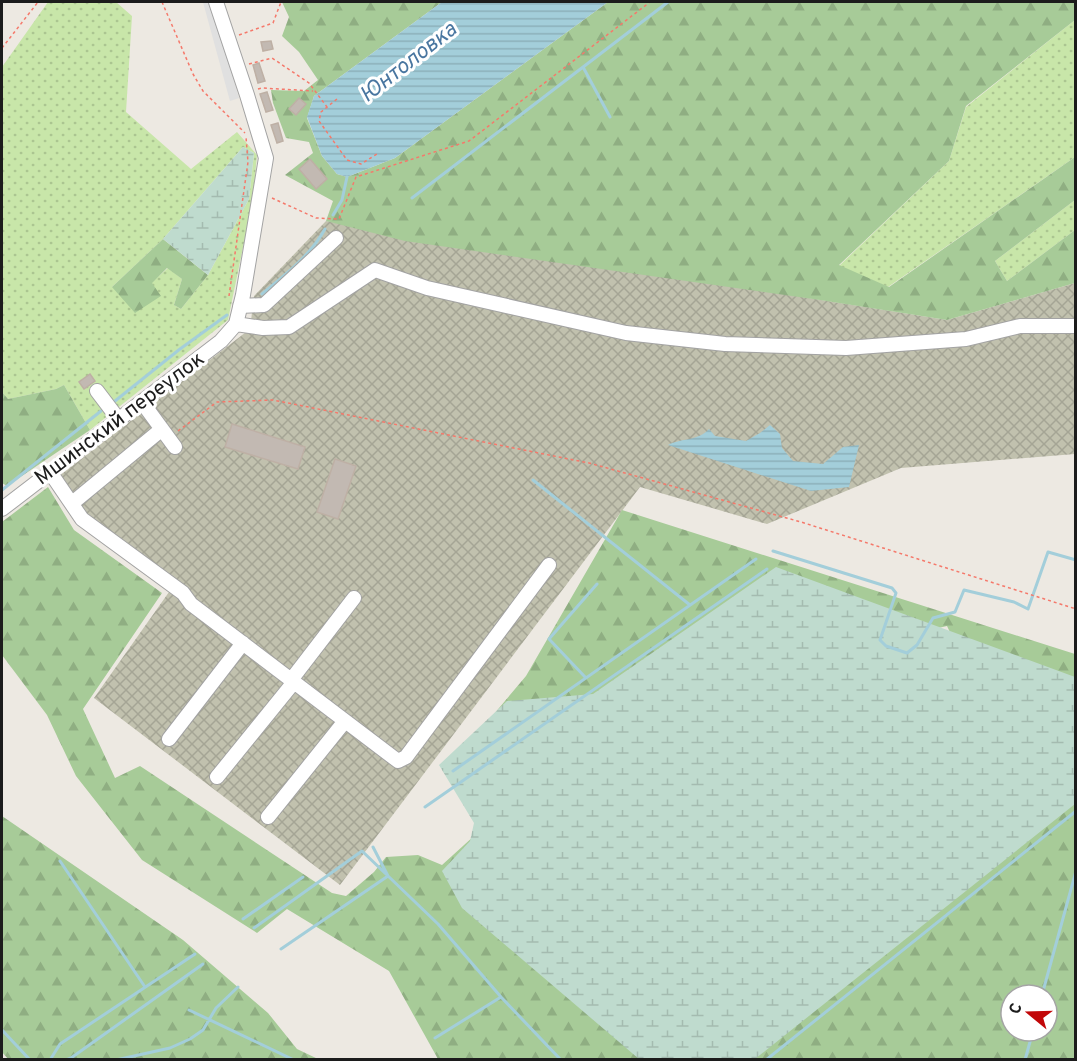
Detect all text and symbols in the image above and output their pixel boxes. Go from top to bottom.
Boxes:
water label: Юнтоловка [355,16,463,109]
street label: Мшинский переулок [30,346,210,492]
north arrow [999,983,1059,1043]
text: С [1006,1001,1028,1017]

